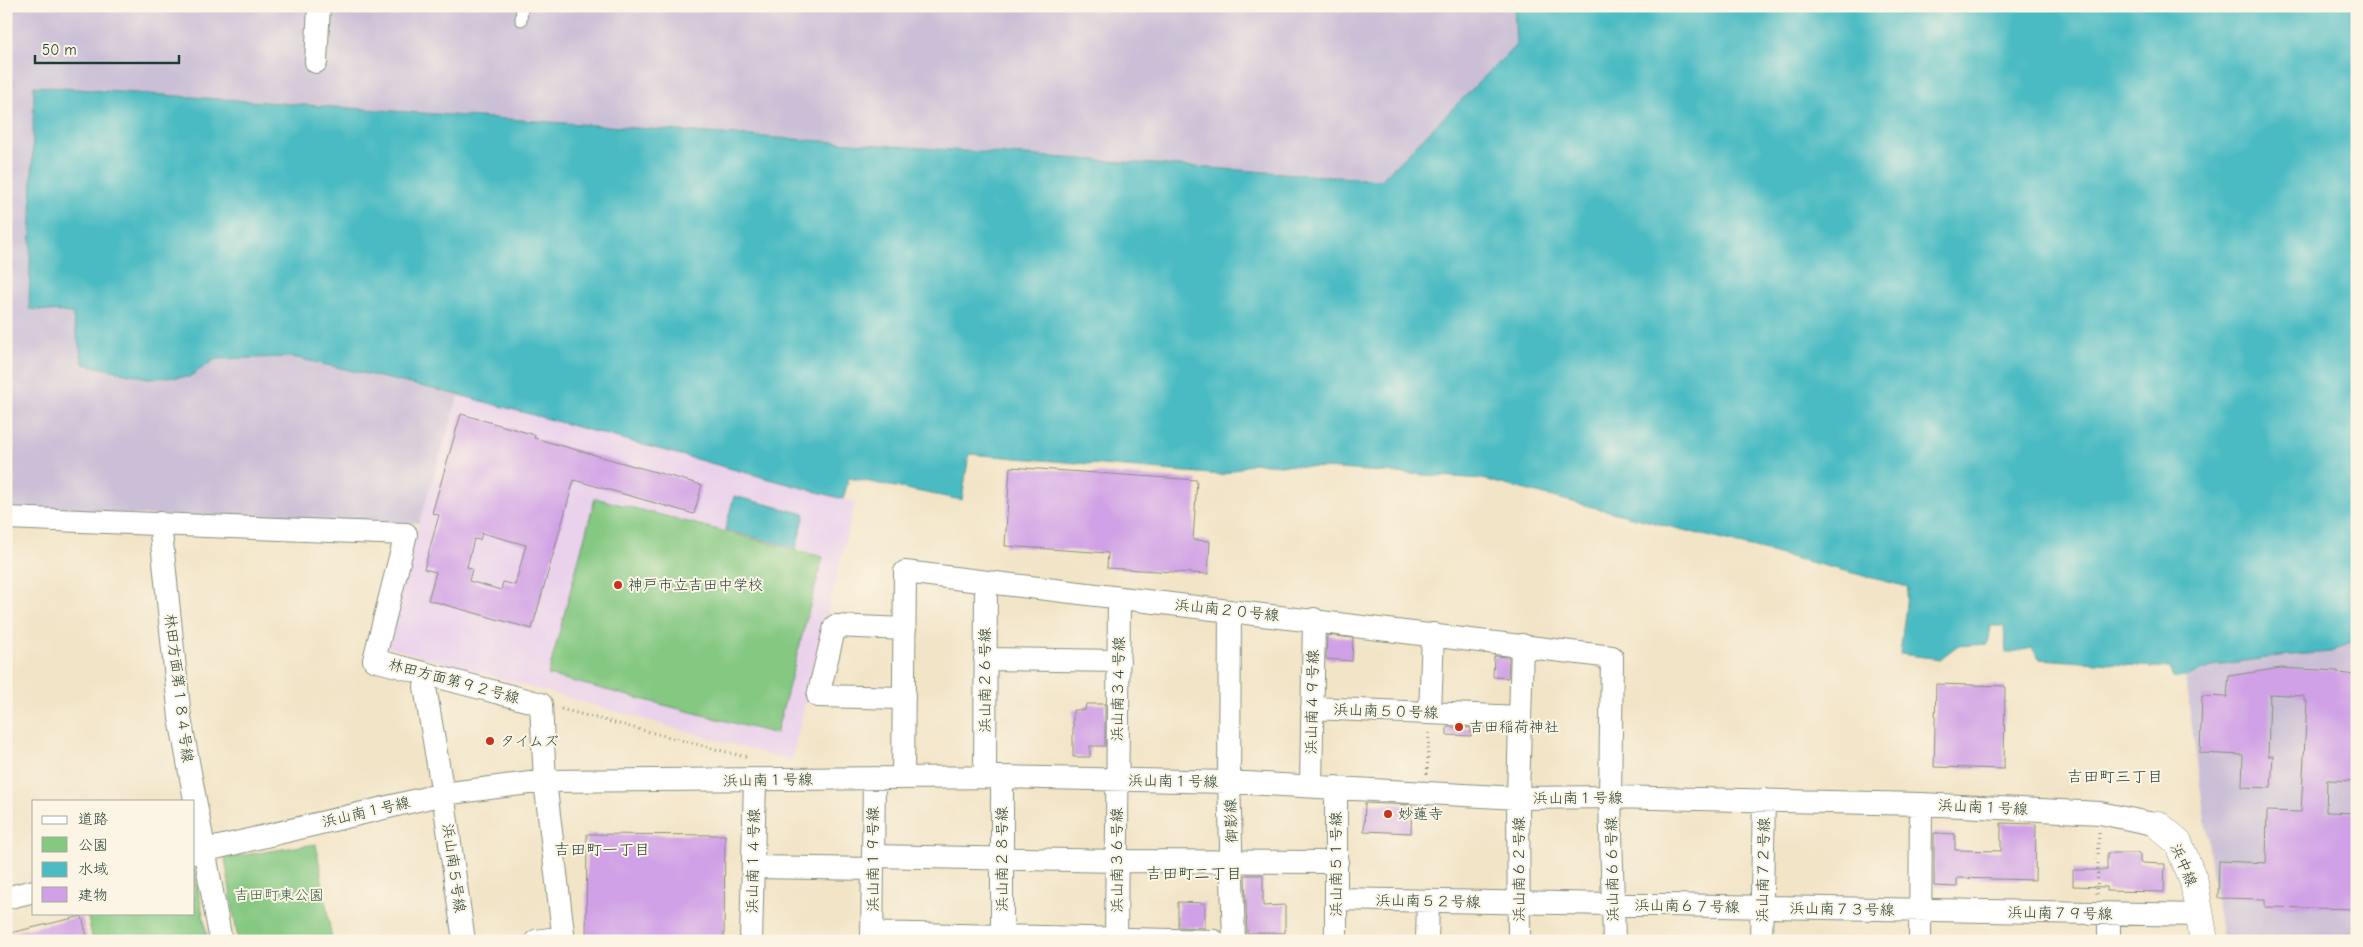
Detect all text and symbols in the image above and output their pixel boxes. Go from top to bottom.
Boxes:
scale bar [35,32,179,64]
text: 50 m [42,41,77,59]
place label: 神戸市立吉田中学校 [628,576,763,594]
marker: 神戸市立吉田中学校 [612,579,624,591]
street label: 浜山南２０号線 [1174,596,1280,624]
street label: 林田方面第１８４号線 [161,612,197,764]
street label: 浜山南２６号線 [976,627,994,733]
street label: 浜山南３４号線 [1108,636,1128,742]
street label: 浜山南４９号線 [1302,649,1322,755]
street label: 林田方面第９２号線 [386,655,522,707]
street label: 浜山南５０号線 [1333,700,1439,722]
place label: 吉田稲荷神社 [1469,718,1559,736]
marker: 吉田稲荷神社 [1453,721,1465,733]
place label: タイムズ [500,732,559,750]
marker: タイムズ [484,735,496,747]
district label: 吉田町三丁目 [2067,768,2163,786]
street label: 浜山南１号線 [723,770,813,790]
street label: 浜山南１号線 [1128,771,1218,791]
street label: 浜山南１号線 [1533,789,1623,807]
street label: 浜山南１号線 [320,793,412,831]
street label: 浜山南１号線 [1938,796,2028,818]
street label: 御影線 [1221,798,1241,844]
legend [32,800,195,914]
place label: 妙蓮寺 [1398,805,1443,823]
street label: 浜山南１９号線 [864,806,882,912]
street label: 浜山南２８号線 [993,806,1011,912]
street label: 浜山南３６号線 [1108,807,1126,913]
street label: 浜山南１４号線 [743,808,763,914]
marker: 妙蓮寺 [1382,808,1394,820]
text: 道路 [78,810,108,828]
street label: 浜山南５１号線 [1327,811,1345,917]
street label: 浜山南６２号線 [1510,816,1528,922]
street label: 浜山南６６号線 [1602,816,1622,922]
street label: 浜山南７２号線 [1753,817,1773,923]
street label: 浜山南５号線 [439,822,469,914]
text: 公園 [78,836,108,854]
district label: 吉田町一丁目 [554,841,650,859]
street label: 浜中線 [2167,841,2201,889]
text: 水域 [78,860,108,878]
district label: 吉田町二丁目 [1146,865,1242,883]
text: 建物 [78,886,108,904]
park label: 吉田町東公園 [234,886,324,904]
street label: 浜山南５２号線 [1375,891,1481,911]
street label: 浜山南６７号線 [1634,896,1740,916]
street label: 浜山南７３号線 [1789,899,1895,919]
street label: 浜山南７９号線 [2007,903,2113,923]

